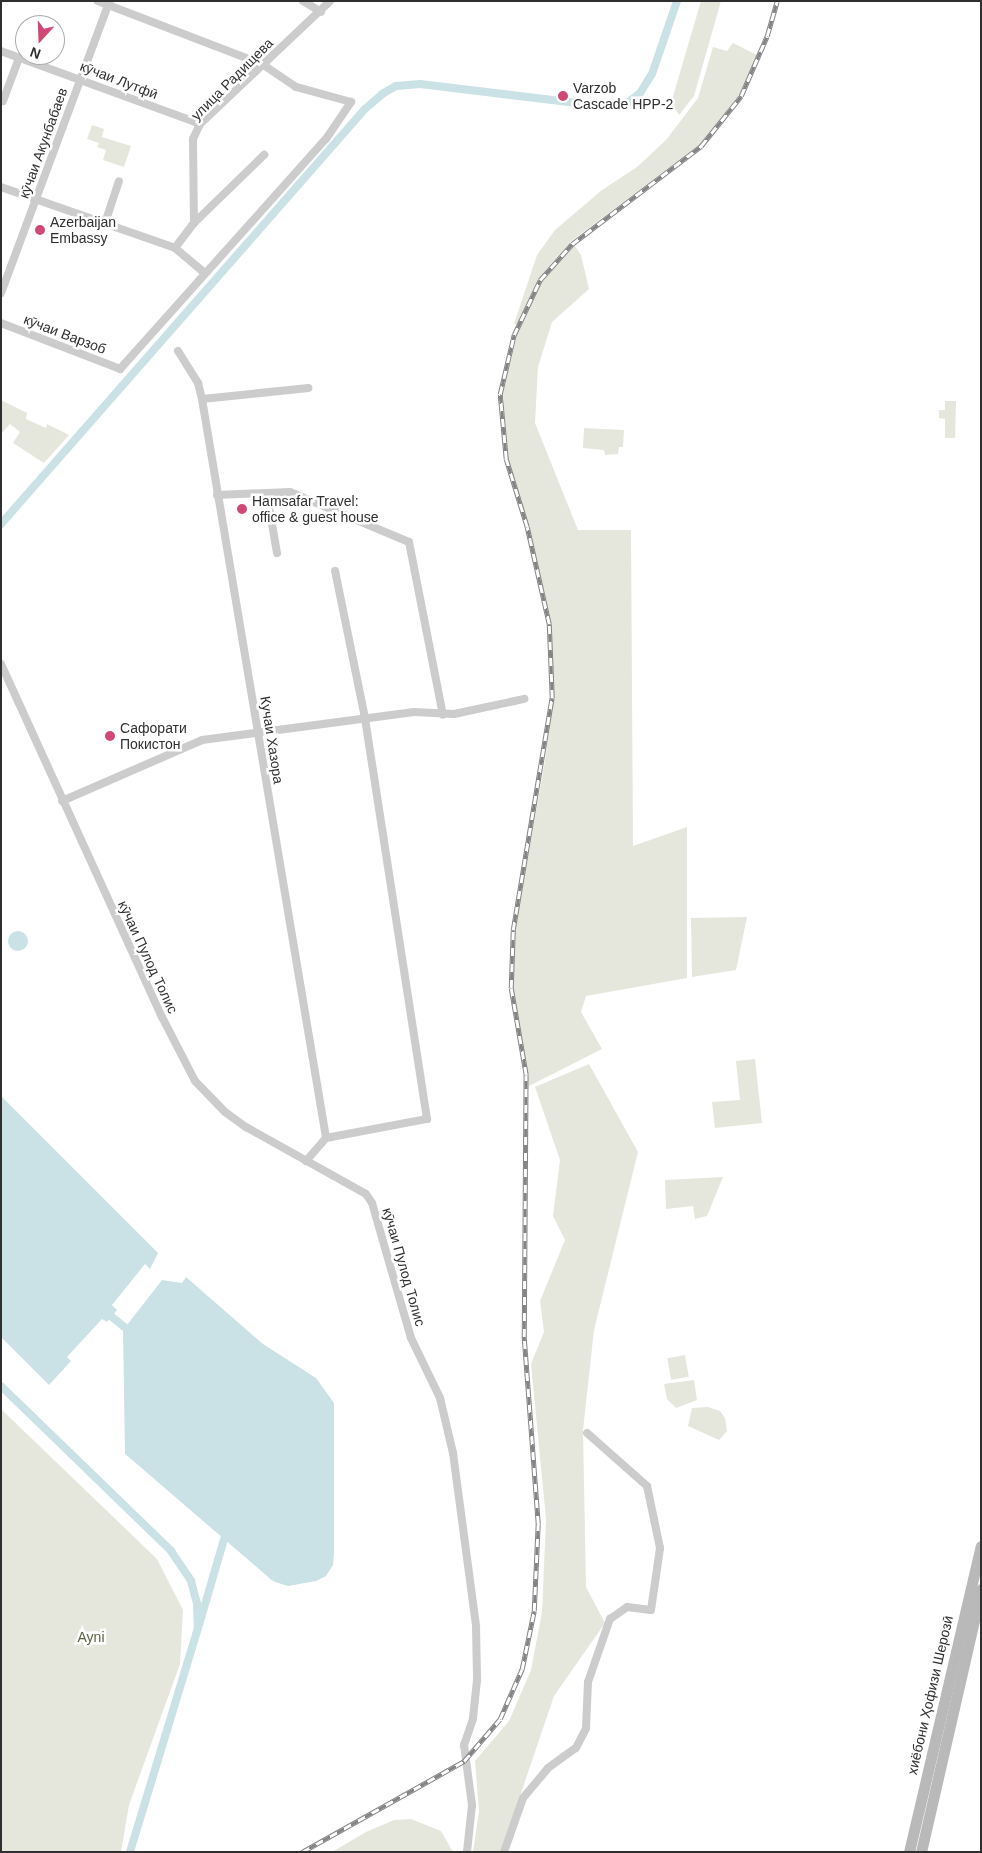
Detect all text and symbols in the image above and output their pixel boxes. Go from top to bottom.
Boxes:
north arrow [15,15,65,65]
street label: улица Радищева [187,34,277,124]
text: N [28,44,43,62]
street label: кӯчаи Лутфӣ [78,57,160,103]
place label: Varzob Cascade HPP-2 [573,80,673,112]
street label: кӯчаи Акунбабаев [15,85,71,201]
marker: Varzob Cascade HPP-2 [557,90,569,102]
place label: Azerbaijan Embassy [50,214,116,246]
marker: Azerbaijan Embassy [34,224,46,236]
street label: кӯчаи Варзоб [22,311,108,357]
place label: Hamsafar Travel: office & guest house [252,493,379,526]
marker: Hamsafar Travel: office & guest house [236,503,248,515]
street label: Кучаи Хазора [257,695,287,785]
place label: Сафорати Покистон [120,720,187,752]
marker: Сафорати Покистон [104,730,116,742]
street label: кӯчаи Пулод Толис [115,898,181,1016]
street label: кӯчаи Пулод Толис [379,1206,429,1328]
street label: хиёбони Ҳофизи Шерозӣ [904,1614,956,1776]
park label: Ayni [78,1629,104,1645]

